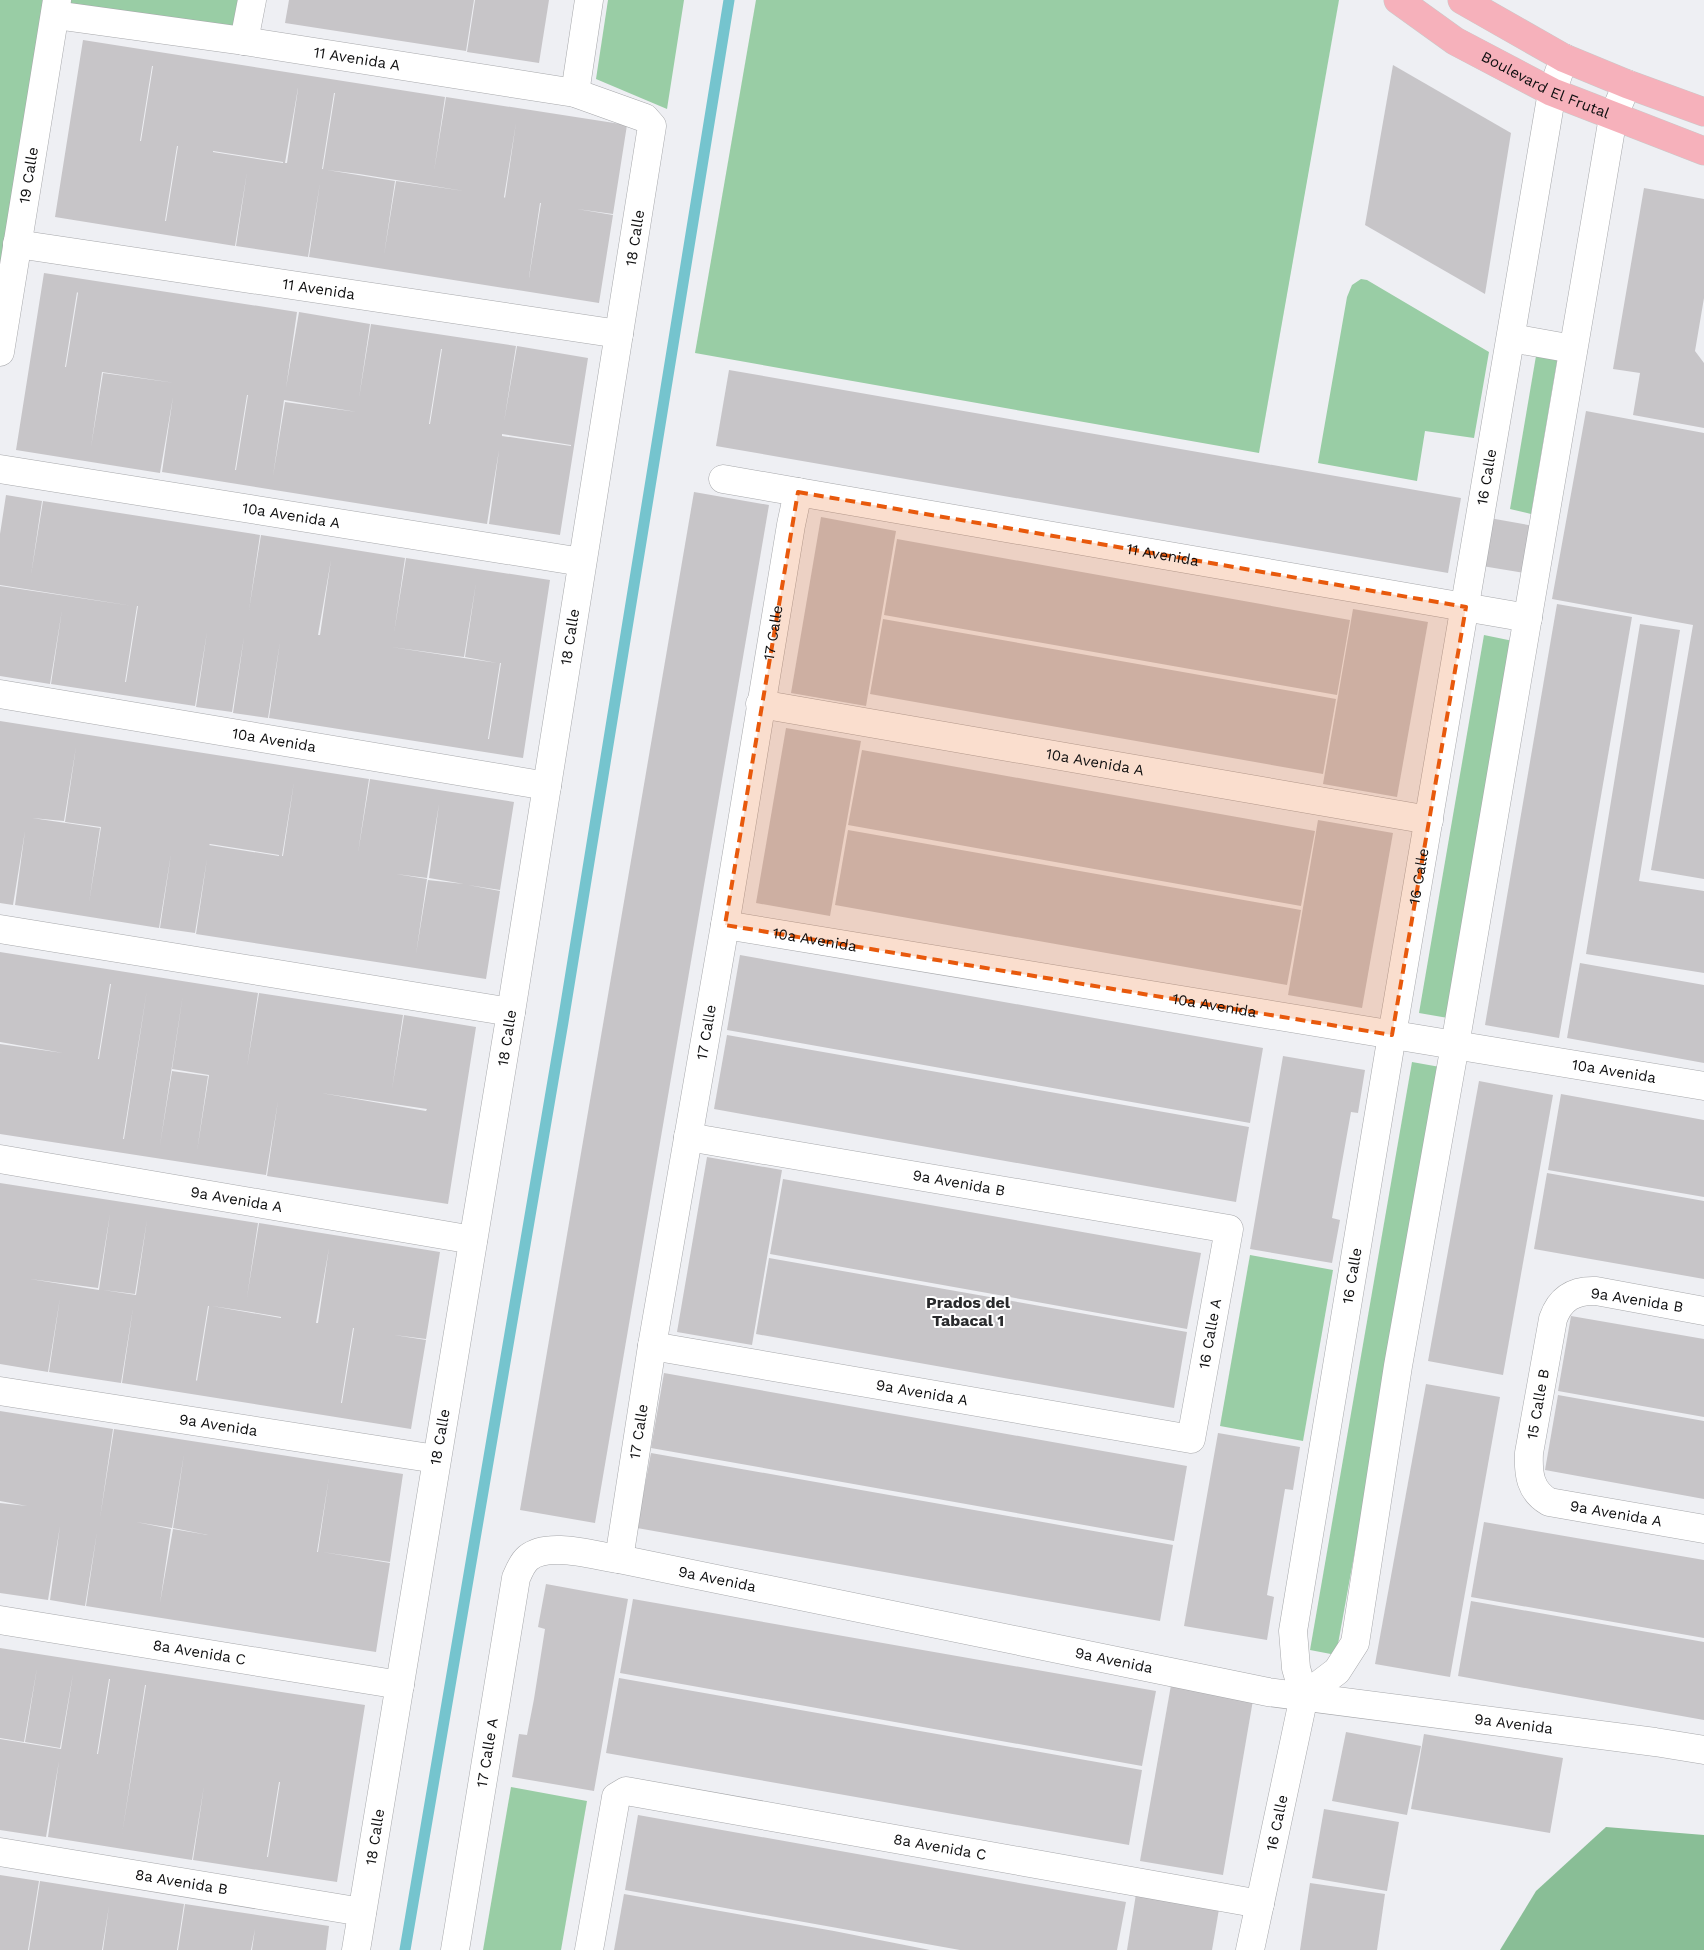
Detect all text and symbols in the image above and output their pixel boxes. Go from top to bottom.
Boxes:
street label: 11 Avenida A [312,43,401,74]
street label: Boulevard El Frutal [1478,47,1613,123]
street label: 19 Calle [15,146,42,205]
street label: 18 Calle [622,209,648,267]
street label: 11 Avenida [281,275,357,303]
street label: 16 Calle [1473,448,1500,507]
street label: 10a Avenida A [241,499,342,532]
street label: 11 Avenida [1125,540,1201,570]
street label: 17 Calle [760,604,787,662]
street label: 18 Calle [557,608,583,666]
street label: 10a Avenida [231,724,318,756]
street label: 10a Avenida A [1045,745,1145,779]
street label: 16 Calle [1405,847,1433,906]
street label: 10a Avenida [771,924,859,956]
street label: 10a Avenida [1171,990,1258,1021]
street label: 17 Calle [693,1003,720,1061]
street label: 18 Calle [494,1009,520,1067]
street label: 10a Avenida [1571,1055,1658,1087]
street label: 9a Avenida B [911,1166,1007,1200]
street label: 9a Avenida A [189,1183,284,1216]
street label: 16 Calle [1338,1246,1366,1305]
street label: 9a Avenida B [1589,1284,1685,1316]
district label: Prados del Tabacal 1 [926,1293,1011,1330]
street label: 16 Calle A [1195,1297,1225,1370]
street label: 15 Calle B [1523,1367,1553,1441]
street label: 9a Avenida A [875,1376,970,1409]
street label: 17 Calle [626,1403,652,1460]
street label: 18 Calle [426,1407,454,1467]
street label: 9a Avenida [178,1410,259,1440]
street label: 9a Avenida A [1569,1497,1664,1531]
street label: 9a Avenida [677,1562,758,1596]
street label: 8a Avenida C [152,1636,247,1669]
street label: 9a Avenida [1073,1644,1155,1677]
street label: 9a Avenida [1473,1710,1554,1738]
street label: 17 Calle A [473,1717,502,1789]
street label: 16 Calle [1262,1793,1292,1852]
street label: 18 Calle [362,1808,388,1866]
street label: 8a Avenida C [892,1830,988,1864]
street label: 8a Avenida B [134,1866,229,1899]

